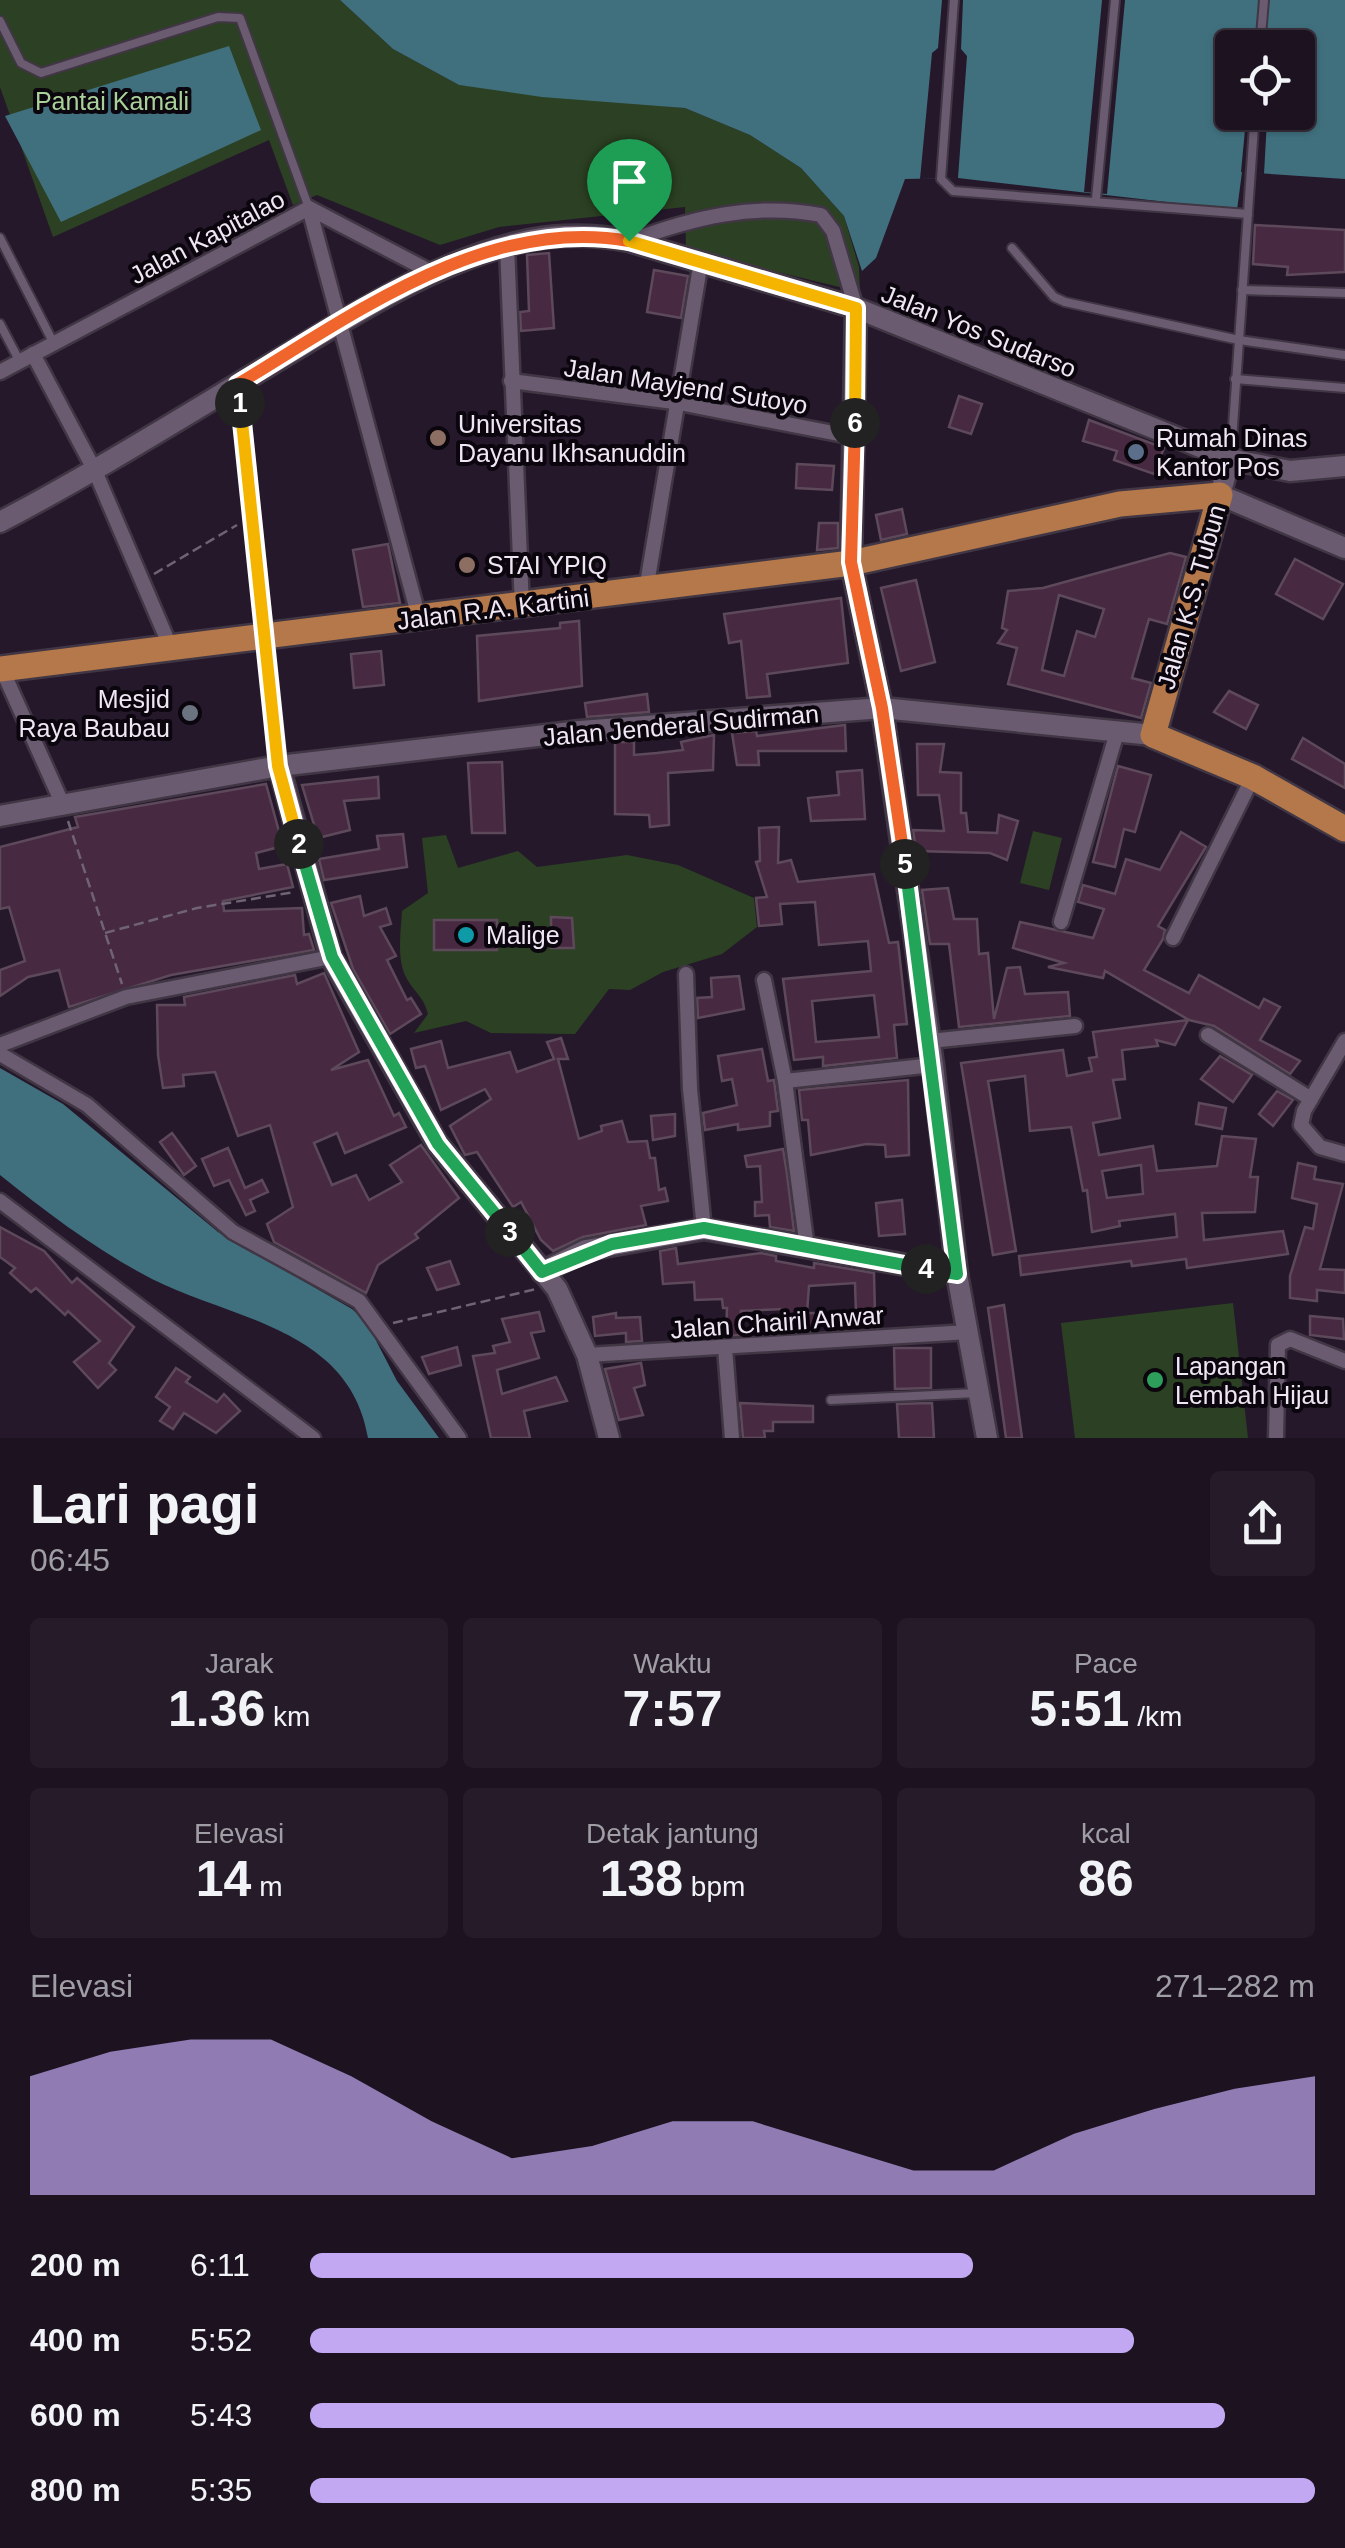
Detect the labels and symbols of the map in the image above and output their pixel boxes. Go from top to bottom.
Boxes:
park label: Pantai Kamali [35,87,189,115]
pin [587,139,672,242]
street label: Jalan Kapitalao [125,185,289,289]
street label: Jalan Yos Sudarso [878,279,1080,383]
street label: Jalan Mayjend Sutoyo [562,353,810,419]
pin: 1 [215,378,265,428]
pin: 6 [830,398,880,448]
place label: Universitas Dayanu Ikhsanuddin [458,410,686,467]
place label: Rumah Dinas Kantor Pos [1156,424,1307,481]
marker: Universitas Dayanu Ikhsanuddin [427,427,449,449]
marker: Rumah Dinas Kantor Pos [1125,441,1147,463]
street label: Jalan K.S. Tubun [1151,502,1231,692]
place label: STAI YPIQ [487,551,607,579]
marker: STAI YPIQ [456,554,478,576]
street label: Jalan R.A. Kartini [395,583,591,635]
place label: Mesjid Raya Baubau [18,685,170,742]
street label: Jalan Jenderal Sudirman [542,699,820,751]
marker: Mesjid Raya Baubau [179,702,201,724]
pin: 2 [274,819,324,869]
pin: 5 [880,839,930,889]
place label: Malige [486,921,560,949]
marker: Malige [455,924,477,946]
pin: 3 [485,1207,535,1257]
pin: 4 [901,1244,951,1294]
street label: Jalan Chairil Anwar [669,1301,885,1343]
place label: Lapangan Lembah Hijau [1175,1352,1329,1409]
marker: Lapangan Lembah Hijau [1144,1369,1166,1391]

